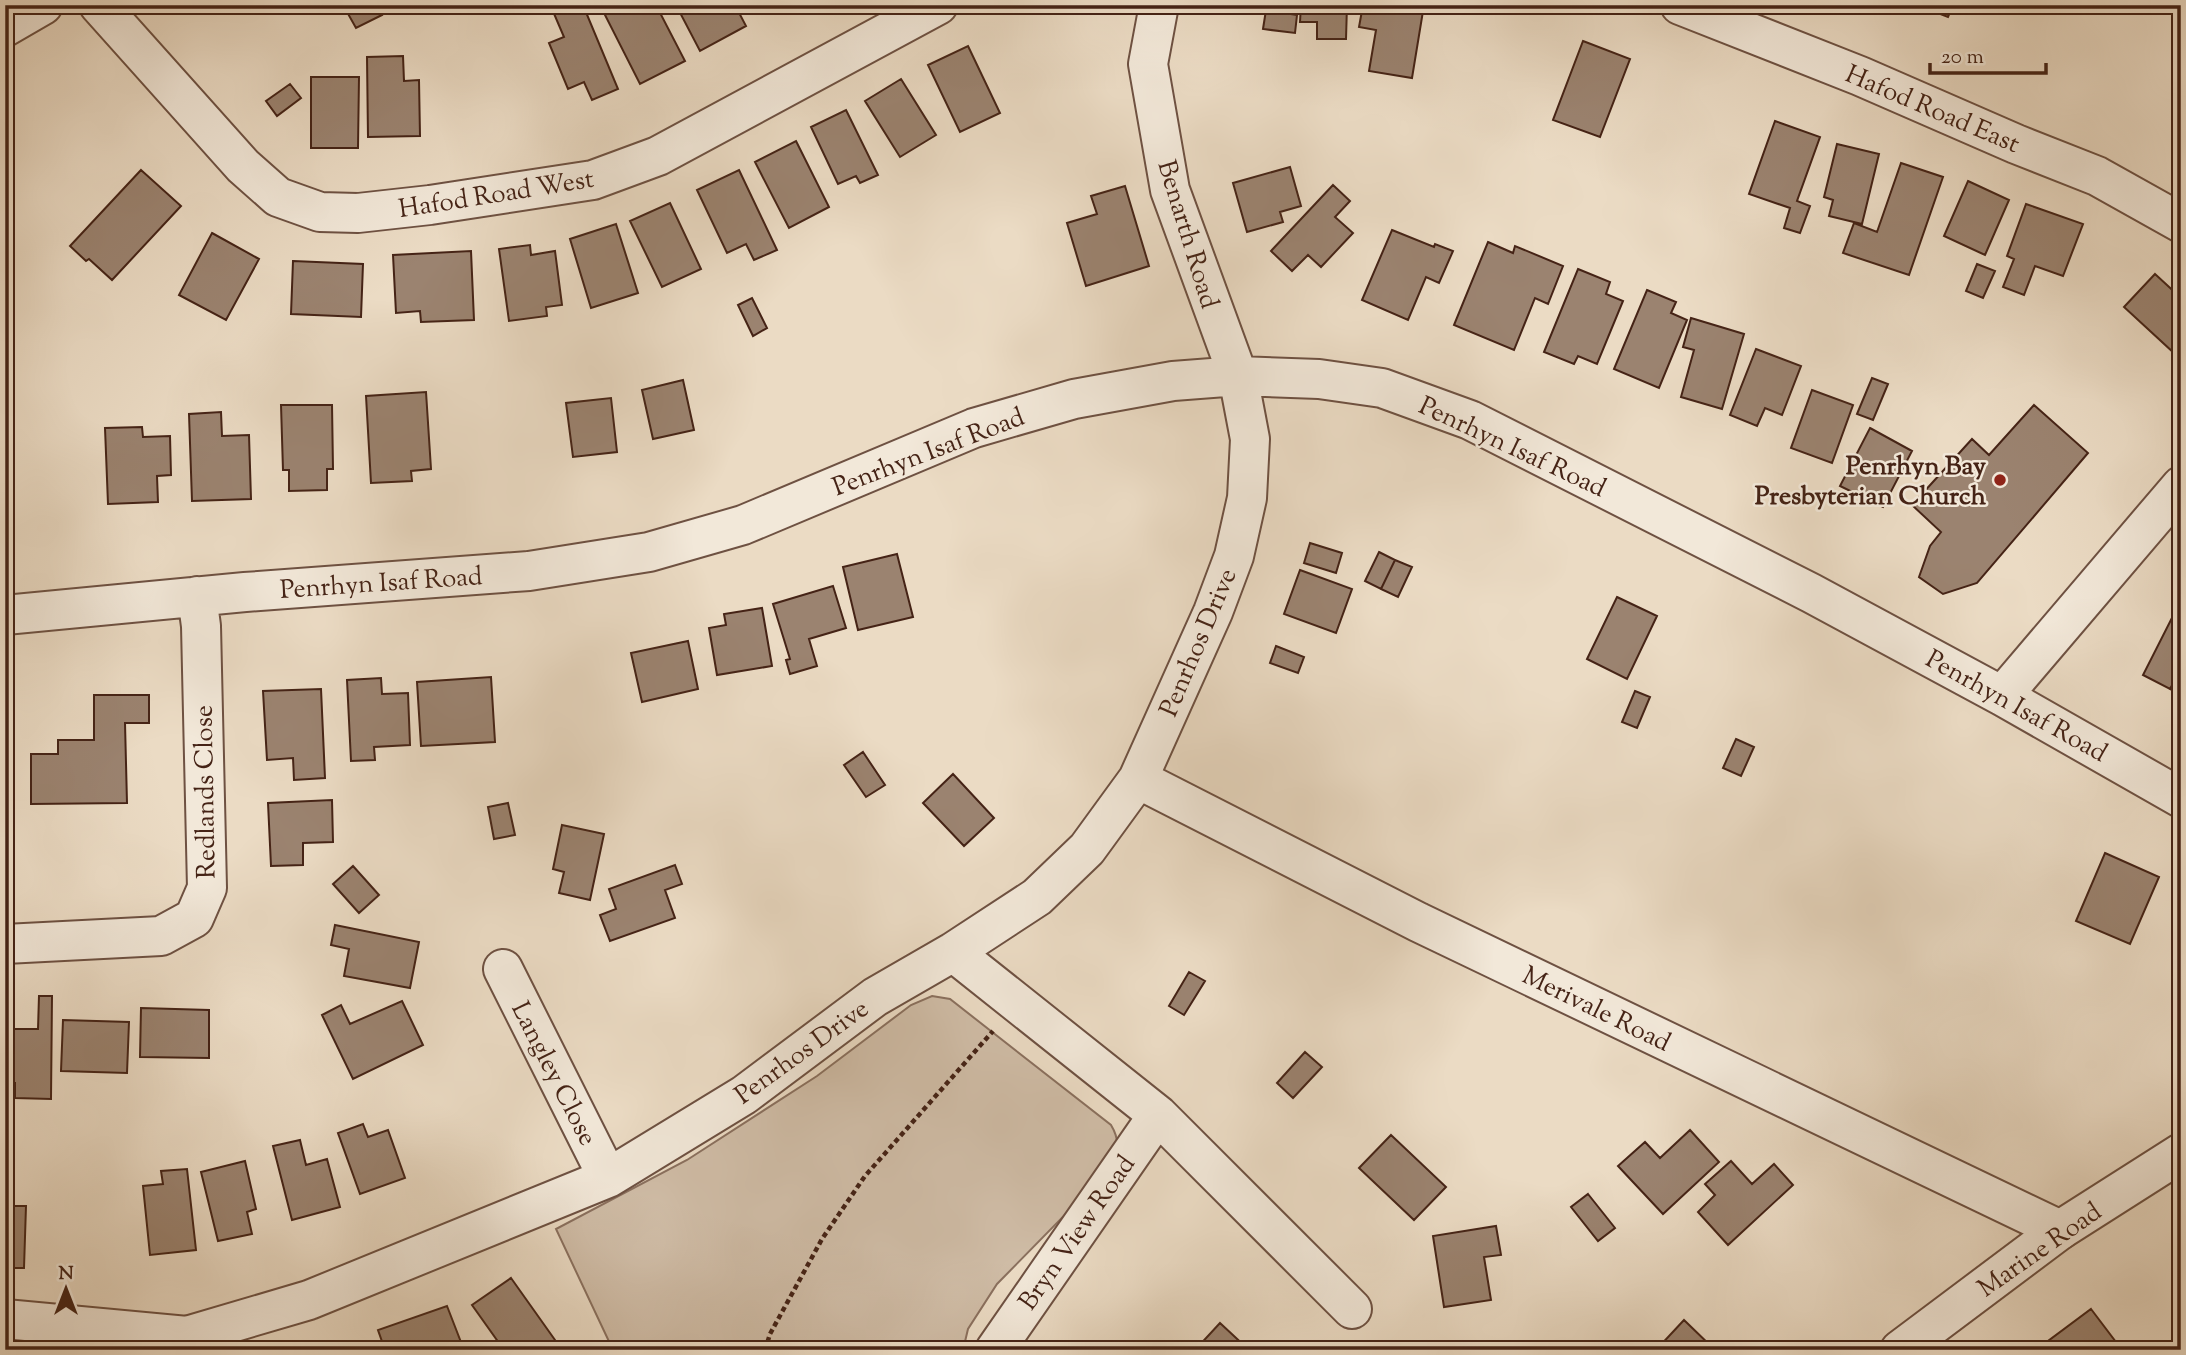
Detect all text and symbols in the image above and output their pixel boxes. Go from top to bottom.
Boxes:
scale bar [1930,32,2046,76]
text: 20 m [1941,43,1984,73]
street label: Hafod Road East [1839,57,2025,164]
street label: Benarth Road [1146,156,1227,314]
street label: Hafod Road West [396,162,597,229]
street label: Penrhyn Isaf Road [1412,389,1612,508]
street label: Penrhyn Isaf Road [828,400,1031,507]
place label: Penrhyn Bay Presbyterian Church [1755,449,1987,516]
marker: Penrhyn Bay Presbyterian Church [1992,472,2008,488]
street label: Penrhyn Isaf Road [279,559,484,610]
street label: Penrhos Drive [1151,563,1247,723]
street label: Penrhyn Isaf Road [1918,642,2114,773]
street label: Redlands Close [186,705,227,879]
street label: Merivale Road [1515,958,1677,1062]
street label: Penrhos Drive [728,992,877,1114]
street label: Langley Close [501,996,605,1153]
street label: Bryn View Road [1011,1148,1146,1319]
street label: Marine Road [1971,1194,2110,1307]
north arrow [32,1254,102,1324]
text: N [58,1261,74,1288]

